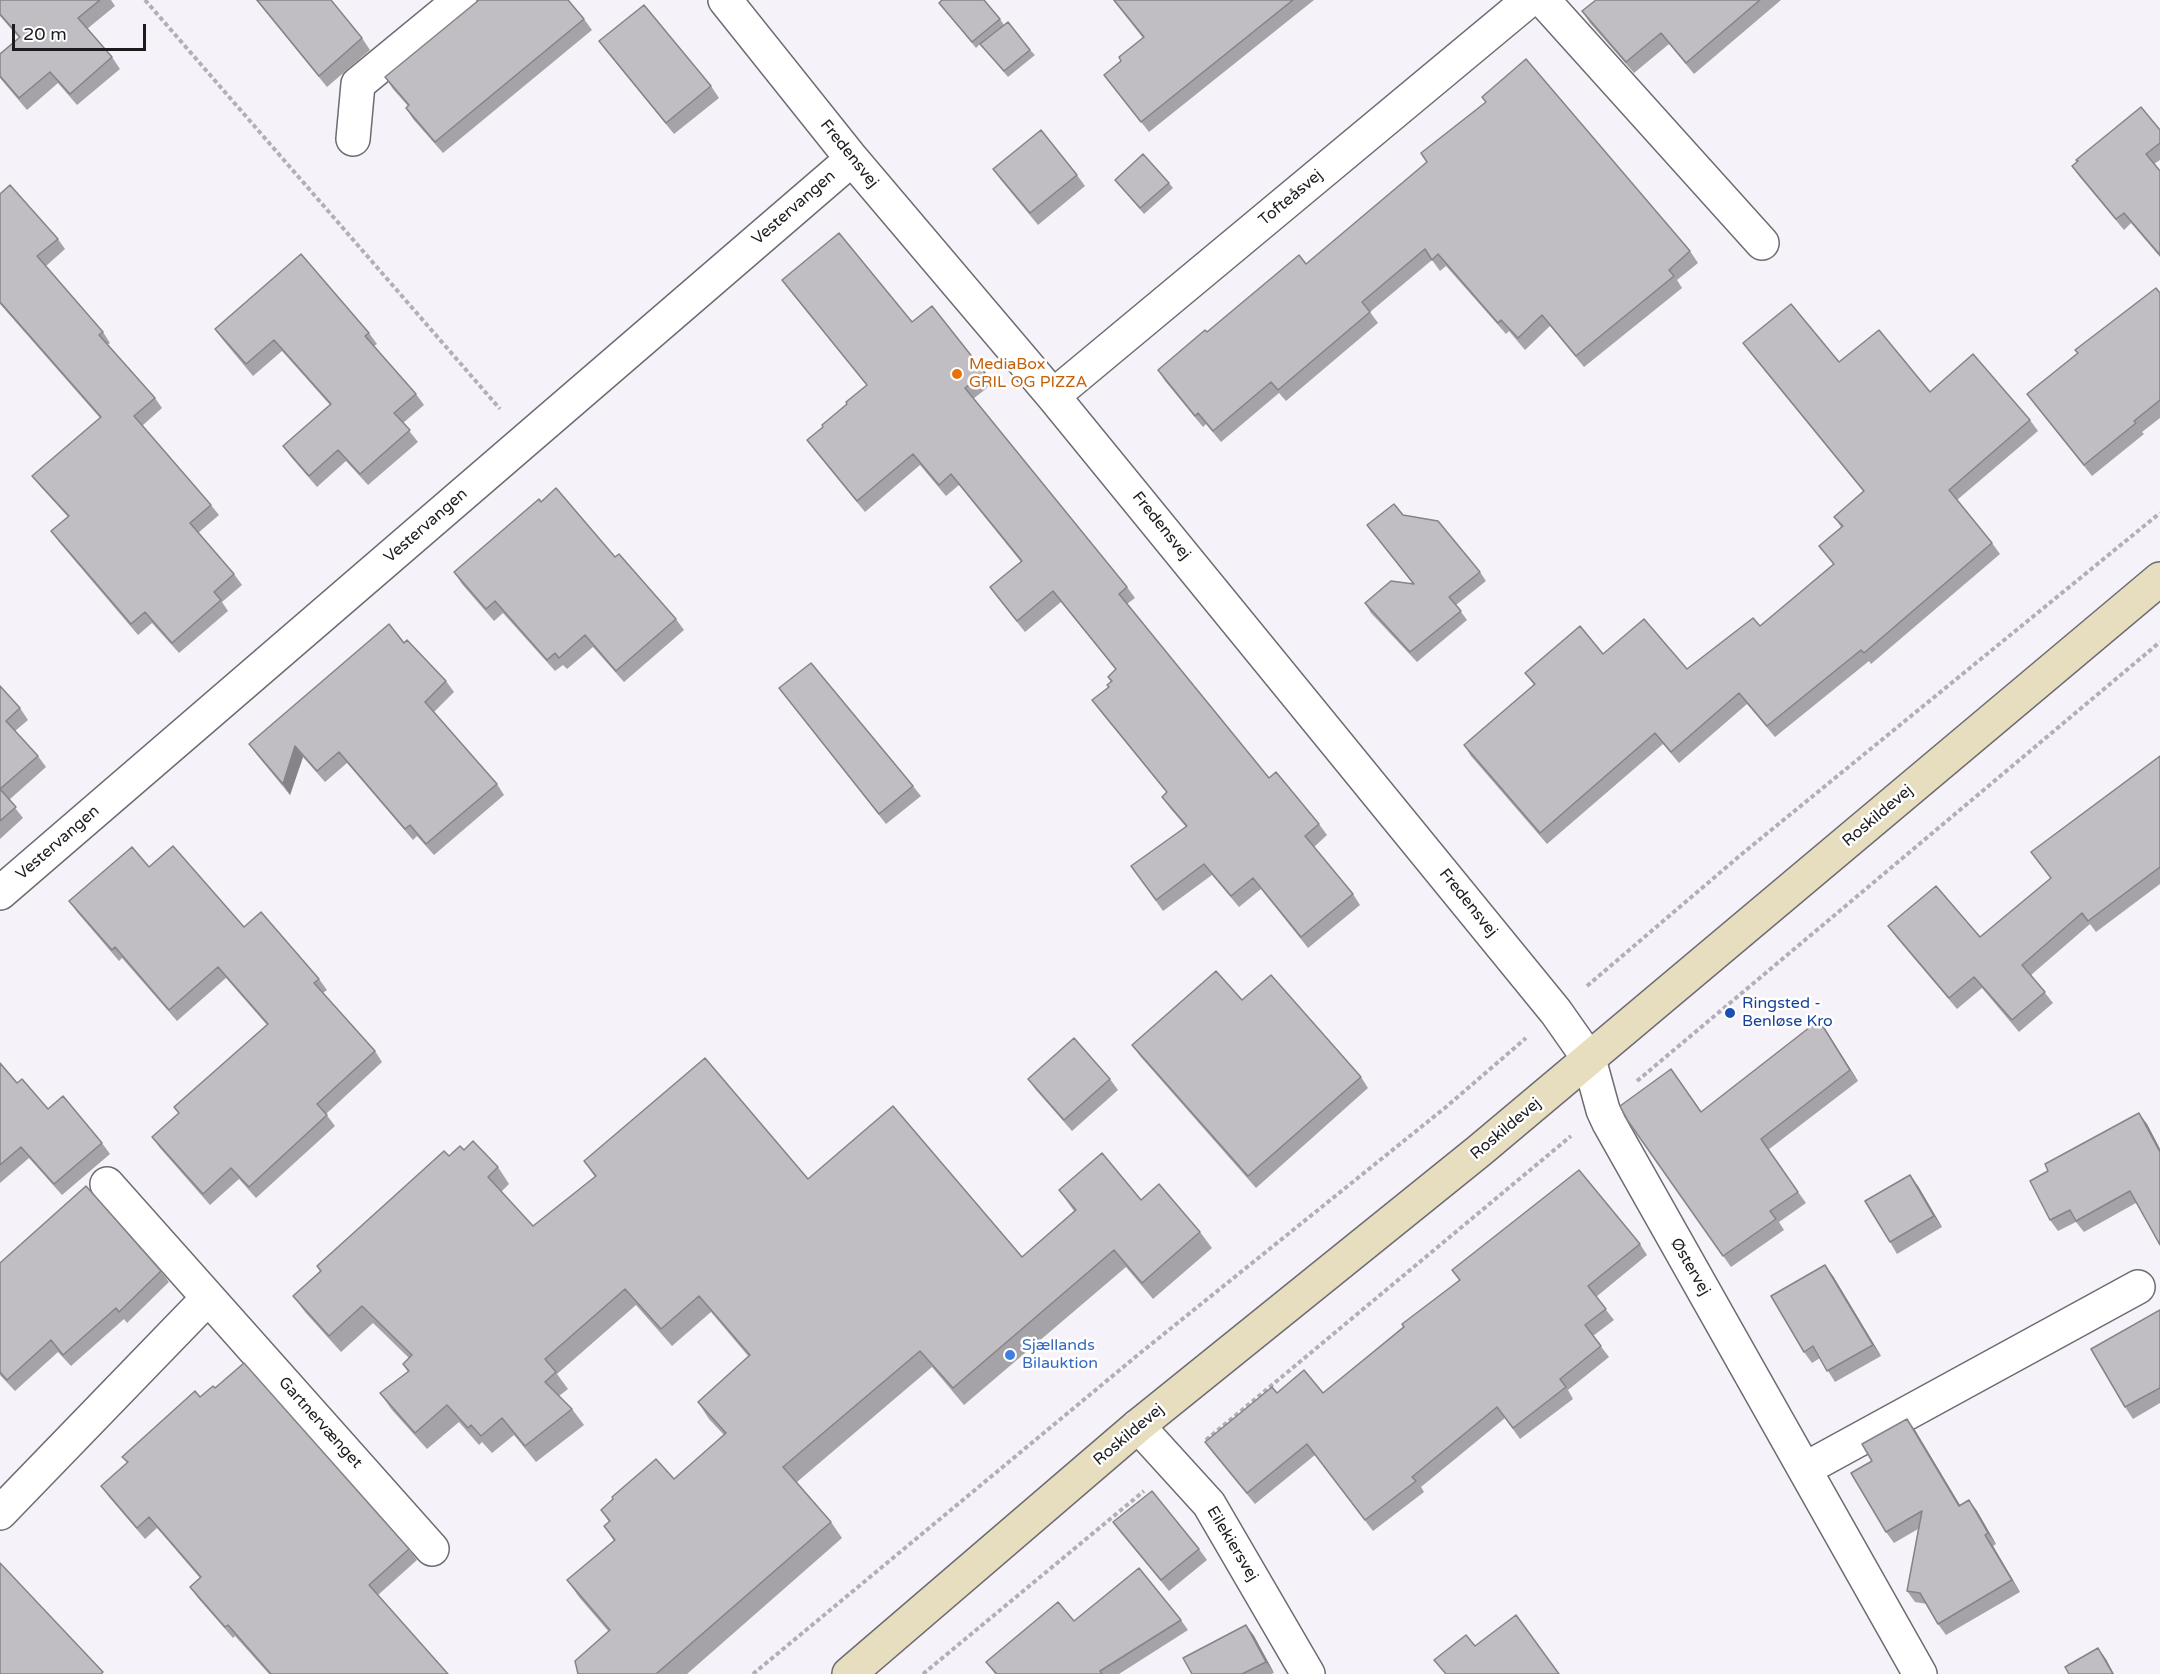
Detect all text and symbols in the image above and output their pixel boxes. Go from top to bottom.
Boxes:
scale bar [15,12,148,50]
text: 20 m [23,23,67,45]
street label: Fredensvej [816,116,882,192]
street label: Tofteåsvej [1255,166,1327,230]
street label: Vestervangen [748,167,840,249]
place label: MediaBox GRIL OG PIZZA [969,355,1087,393]
marker: MediaBox GRIL OG PIZZA [950,367,964,381]
street label: Vestervangen [380,485,472,567]
street label: Fredensvej [1128,488,1194,564]
street label: Roskildevej [1839,781,1917,851]
street label: Vestervangen [12,802,104,884]
street label: Fredensvej [1435,865,1501,941]
place label: Ringsted - Benløse Kro [1742,994,1833,1032]
marker: Ringsted - Benløse Kro [1723,1006,1737,1020]
street label: Roskildevej [1467,1094,1545,1164]
street label: Østervej [1666,1235,1714,1299]
place label: Sjællands Bilauktion [1022,1336,1098,1374]
marker: Sjællands Bilauktion [1003,1348,1017,1362]
street label: Gartnervænget [274,1373,366,1473]
street label: Roskildevej [1090,1400,1168,1470]
street label: Eilekiersvej [1202,1503,1262,1585]

